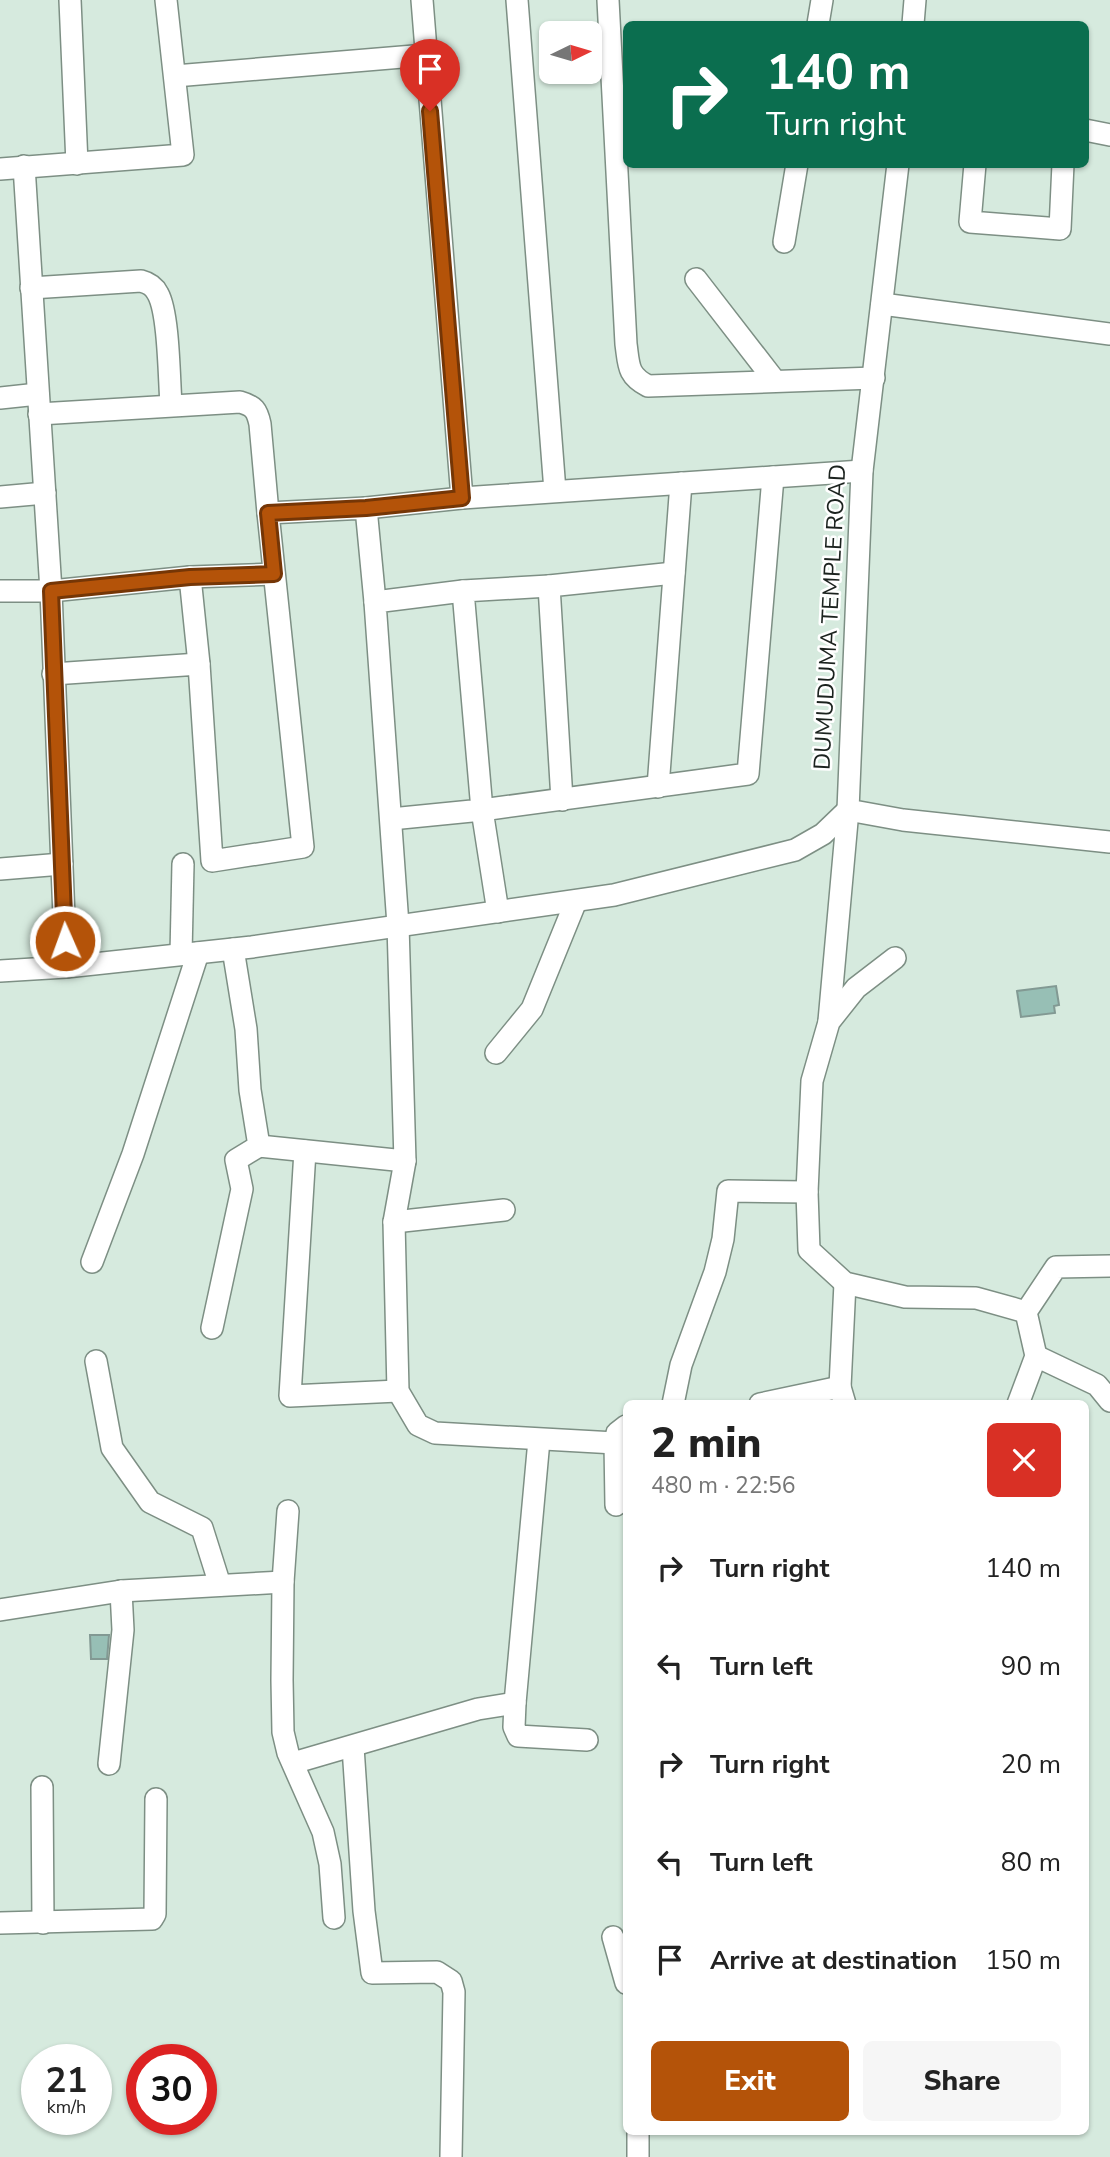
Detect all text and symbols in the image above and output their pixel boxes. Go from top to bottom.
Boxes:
north arrow [539,21,602,84]
map controls [539,21,602,84]
pin [400,39,460,111]
text: 140 m [766,39,910,106]
icon: right [651,49,742,140]
icon: arrive [411,50,449,88]
text: Turn right [766,103,906,146]
street label: DUMUDUMA TEMPLE ROAD [807,463,853,771]
position arrow [28,904,102,978]
text: 2 min [651,1415,761,1472]
button: close [987,1423,1061,1497]
text: 480 m · 22:56 [651,1470,796,1501]
icon: right [651,1549,689,1587]
text: Turn right [710,1551,829,1586]
text: 140 m [985,1551,1061,1586]
icon: left [651,1647,689,1685]
text: Turn left [710,1649,813,1684]
text: 90 m [1001,1649,1061,1684]
icon: right [651,1745,689,1783]
text: Turn right [710,1747,829,1782]
text: 20 m [1001,1747,1061,1782]
icon: left [651,1843,689,1881]
text: Turn left [710,1845,813,1880]
text: 80 m [1001,1845,1061,1880]
icon: arrive [651,1941,689,1979]
text: Arrive at destination [710,1943,957,1978]
text: 150 m [985,1943,1061,1978]
button: Exit [651,2041,849,2121]
button: Share [863,2041,1061,2121]
speed limit sign: 30 [126,2044,217,2135]
text: 21 [45,2057,88,2104]
text: km/h [47,2095,86,2119]

